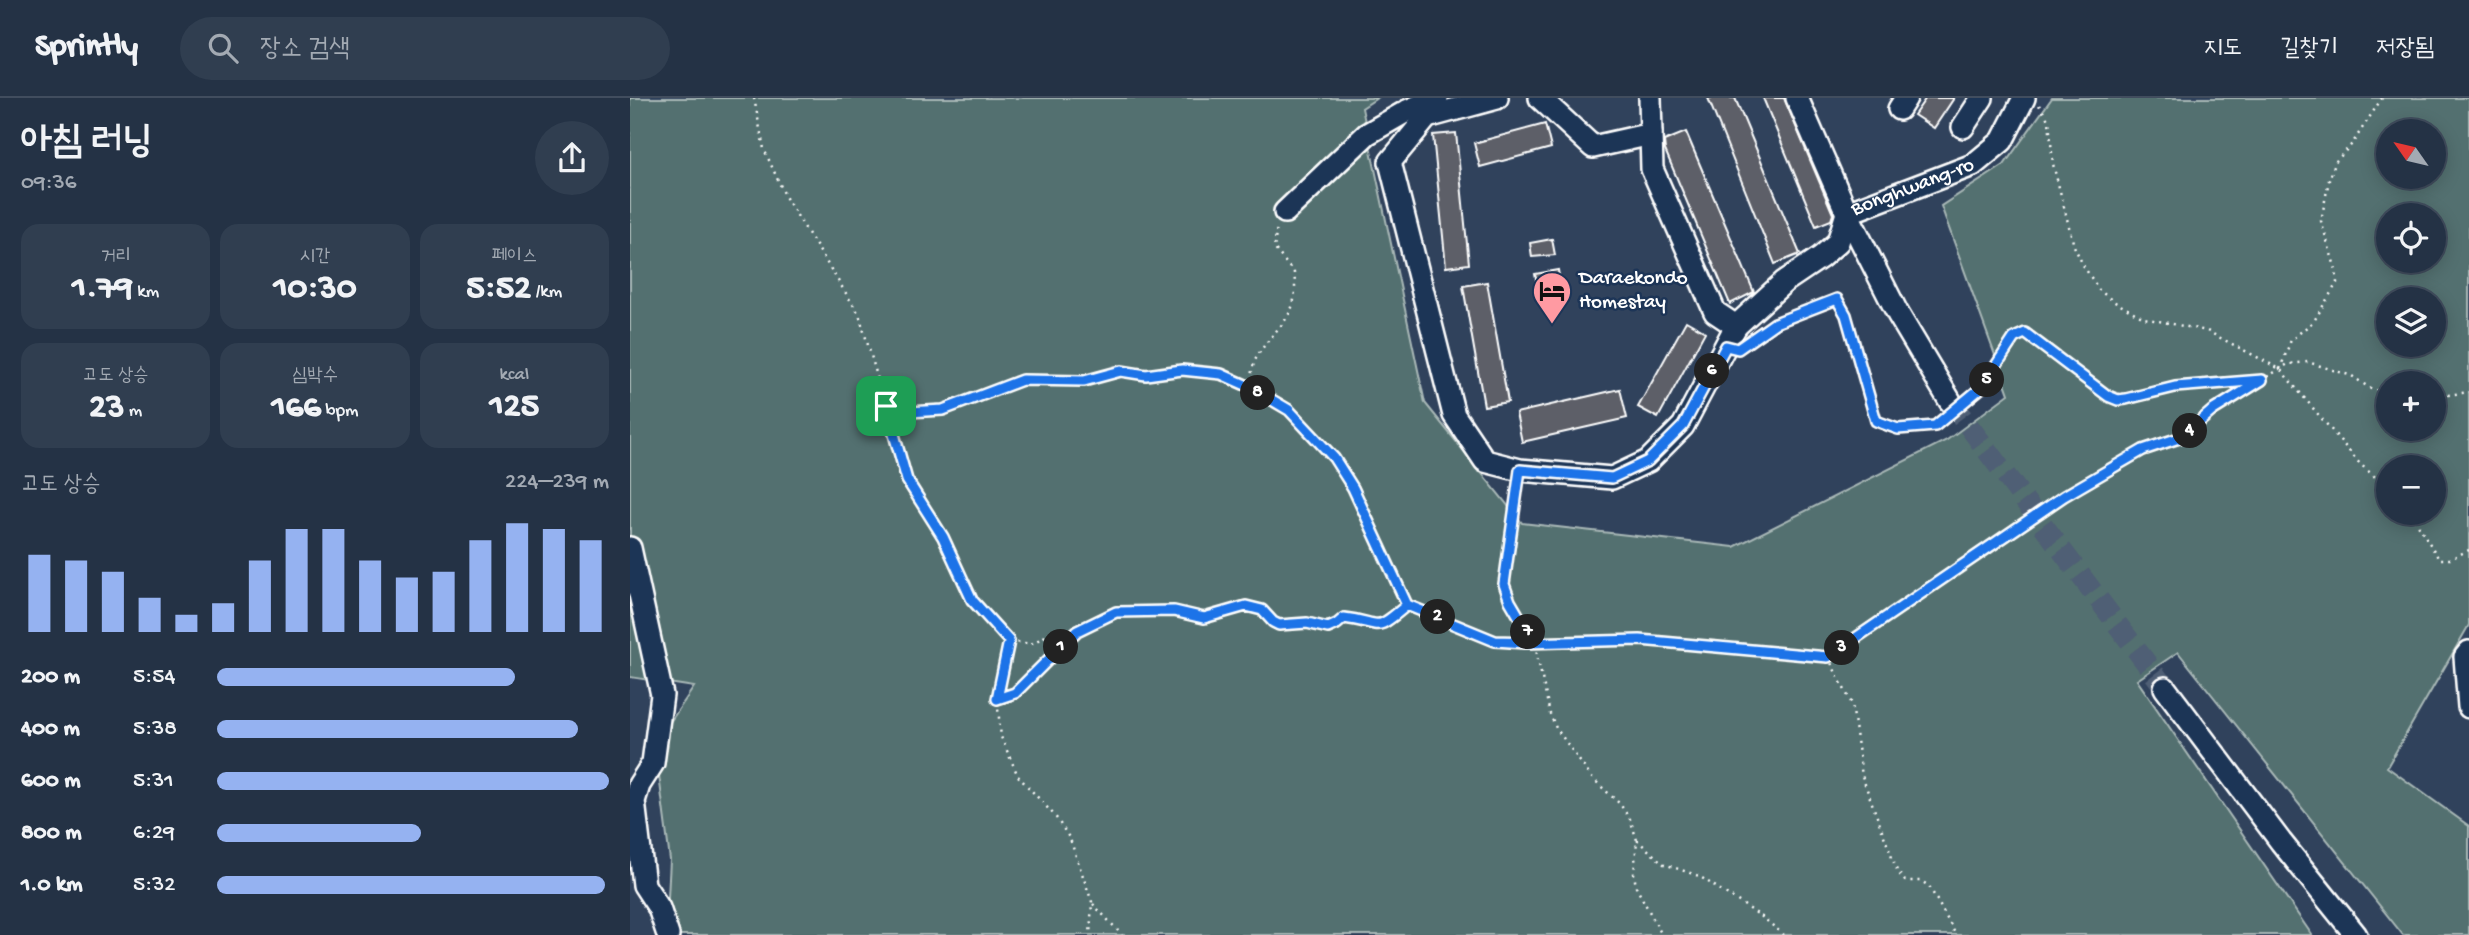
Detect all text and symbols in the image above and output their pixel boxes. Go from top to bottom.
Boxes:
search box [180,17,670,80]
text: Sprintly [35,29,138,67]
icon: search [204,29,242,67]
text: 장소 검색 [260,35,350,66]
text: 지도 [2204,35,2242,64]
text: 길찾기 [2280,35,2338,64]
text: 저장됨 [2376,35,2434,64]
north arrow [2376,119,2446,189]
map controls [2376,119,2446,525]
button: share [535,121,609,195]
text: 아침 러닝 [21,122,152,166]
street label: Bonghwang-ro [1847,153,1978,223]
text: 09:36 [21,170,76,197]
button: locate [2376,203,2446,273]
text: 거리 [100,246,131,269]
text: 시간 [300,246,330,269]
text: 페이스 [491,246,537,269]
place label: Daraekondo Homestay [1577,267,1688,316]
text: 1.79 [72,269,133,310]
text: 10:30 [273,269,357,310]
text: 5:52 [466,269,531,310]
hotel icon: Daraekondo Homestay [1531,270,1573,325]
text: km [133,281,159,304]
text: /km [531,281,562,304]
button: layers [2376,287,2446,357]
pin: 6 [1694,354,1730,388]
text: 6 [1707,359,1716,382]
pin: 5 [1970,362,2004,398]
text: kcal [499,364,529,387]
text: 고도 상승 [83,365,148,388]
text: 심박수 [292,365,338,388]
text: 5 [1982,368,1992,391]
button: + [2376,371,2446,441]
pin [856,376,916,436]
pin: 8 [1240,376,1276,410]
text: 8 [1252,381,1263,404]
text: 125 [489,387,539,428]
icon: arrive [867,387,905,425]
text: 23 [89,388,124,429]
text: 166 [271,388,321,429]
text: m [124,400,142,423]
text: bpm [321,400,358,423]
pin: 4 [2172,414,2208,448]
text: 4 [2185,419,2194,442]
button: − [2376,455,2446,525]
text: 224–239 m [505,469,609,496]
text: 고도 상승 [21,472,100,499]
pin: 2 [1420,600,1456,634]
text: 2 [1433,605,1442,628]
pin: 7 [1510,614,1546,650]
text: 7 [1523,620,1532,643]
pin: 1 [1044,630,1078,664]
pin: 3 [1824,630,1860,666]
text: 1 [1057,635,1064,658]
text: 3 [1837,636,1846,659]
text: 200 m [21,664,80,691]
text: 5:54 [133,664,175,691]
text: 400 m [21,716,80,743]
text: 5:38 [133,716,177,743]
text: 600 m [21,768,81,795]
text: 5:31 [133,768,174,795]
text: 800 m [21,820,82,847]
text: 6:29 [133,820,175,847]
text: 1.0 km [21,872,83,899]
text: 5:32 [133,872,176,899]

